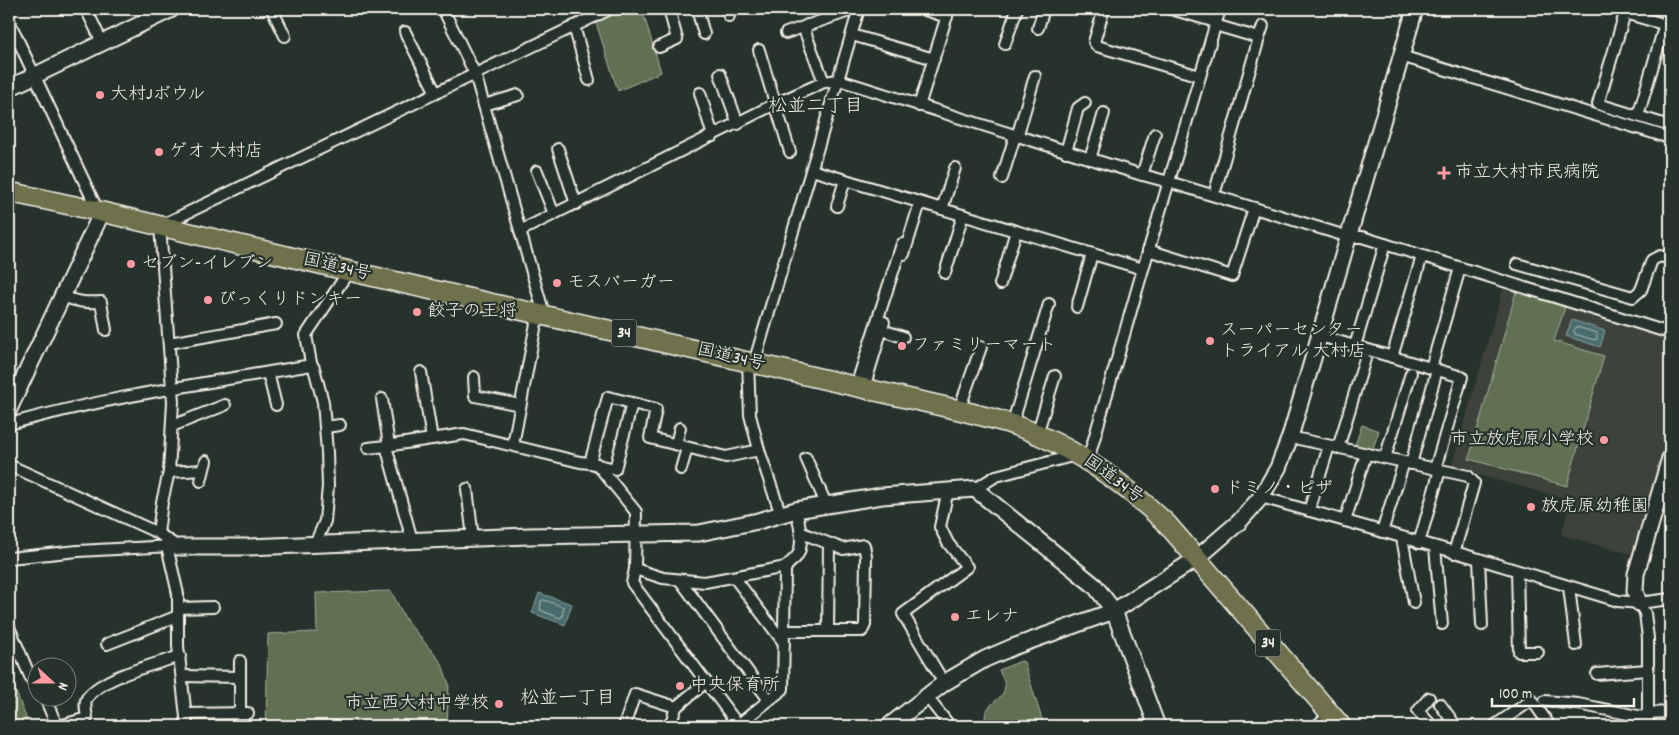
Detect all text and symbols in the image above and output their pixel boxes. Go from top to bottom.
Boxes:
place label: 大村Jボウル [110,83,205,108]
marker: 大村Jボウル [94,89,106,101]
district label: 松並二丁目 [768,94,864,121]
place label: ゲオ 大村店 [169,140,263,165]
marker: ゲオ 大村店 [153,146,165,158]
place label: 市立大村市民病院 [1455,161,1599,186]
marker: 市立大村市民病院 [1437,166,1451,180]
street label: 国道34号 [300,248,374,288]
place label: セブン-イレブン [141,252,273,277]
marker: セブン-イレブン [125,258,137,270]
place label: モスバーガー [567,271,675,296]
marker: モスバーガー [551,277,563,289]
place label: びっくりドンキー [218,288,362,313]
marker: びっくりドンキー [202,294,214,306]
place label: 餃子の王将 [427,300,517,325]
marker: 餃子の王将 [411,306,423,318]
road number: 34 [612,319,636,346]
place label: スーパーセンター トライアル 大村店 [1220,319,1366,365]
place label: ファミリーマート [912,334,1056,359]
marker: スーパーセンター トライアル 大村店 [1204,335,1216,347]
street label: 国道34号 [694,338,768,378]
marker: ファミリーマート [896,340,908,352]
place label: 市立放虎原小学校 [1450,428,1594,453]
marker: 市立放虎原小学校 [1598,434,1610,446]
street label: 国道34号 [1078,449,1148,511]
place label: ドミノ・ピザ [1225,477,1333,502]
marker: ドミノ・ピザ [1209,483,1221,495]
place label: 放虎原幼稚園 [1541,495,1649,520]
marker: 放虎原幼稚園 [1525,501,1537,513]
place label: エレナ [965,605,1019,630]
marker: エレナ [949,611,961,623]
road number: 34 [1256,630,1280,656]
north arrow [28,658,78,708]
place label: 中央保育所 [690,674,780,699]
scale bar [1492,675,1634,707]
text: N [52,679,73,693]
marker: 中央保育所 [674,680,686,692]
text: 100 m [1499,684,1532,706]
district label: 松並一丁目 [520,686,616,713]
place label: 市立西大村中学校 [345,692,489,717]
marker: 市立西大村中学校 [493,698,505,710]

